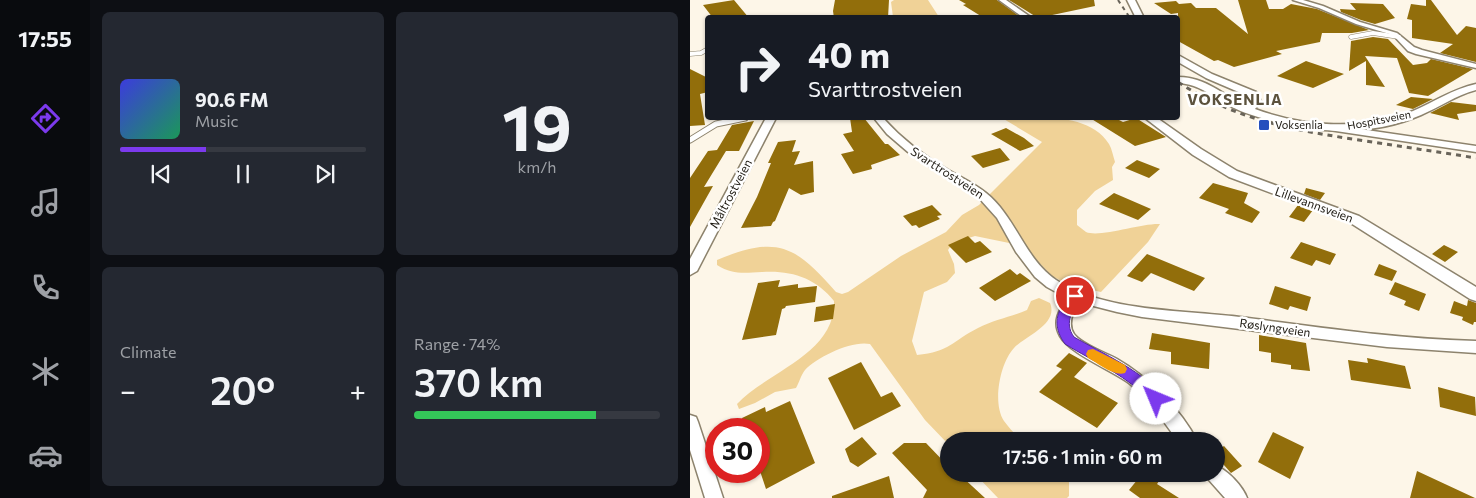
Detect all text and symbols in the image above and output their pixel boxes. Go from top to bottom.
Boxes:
text: 17:55 [18,25,72,52]
text: 40 m [808,32,890,75]
icon: right [725,35,790,100]
text: Svarttrostveien [808,75,962,102]
text: 19 [502,85,572,164]
text: 90.6 FM [195,88,268,111]
district label: VOKSENLIA [1187,90,1283,108]
icon: directions [28,101,63,136]
street label: Hospitsveien [1346,107,1412,132]
text: Music [195,111,239,130]
marker: Voksenlia [1257,118,1271,132]
place label: Voksenlia [1275,118,1323,131]
street label: Svarttrostveien [908,143,987,201]
text: km/h [518,157,556,176]
street label: Måltrostveien [706,157,754,230]
icon: previous [147,160,175,188]
icon: pause [229,160,257,188]
icon: next [311,160,339,188]
street label: Lillevannsveien [1273,183,1355,225]
icon: music [28,185,63,220]
icon: phone [28,270,63,305]
pin [1054,275,1096,317]
icon: arrive [1061,282,1089,310]
street label: Røslyngveien [1239,315,1311,339]
text: Range · 74% [414,334,500,353]
text: Climate [120,342,176,361]
icon: climate [28,354,63,389]
text: 370 km [414,358,543,405]
text: 20° [210,366,275,413]
position arrow [1129,372,1181,424]
text: − [120,373,136,407]
text: + [350,373,366,407]
speed limit sign: 30 [705,418,770,483]
icon: car [28,438,63,473]
text: 17:56 · 1 min · 60 m [1003,445,1162,468]

